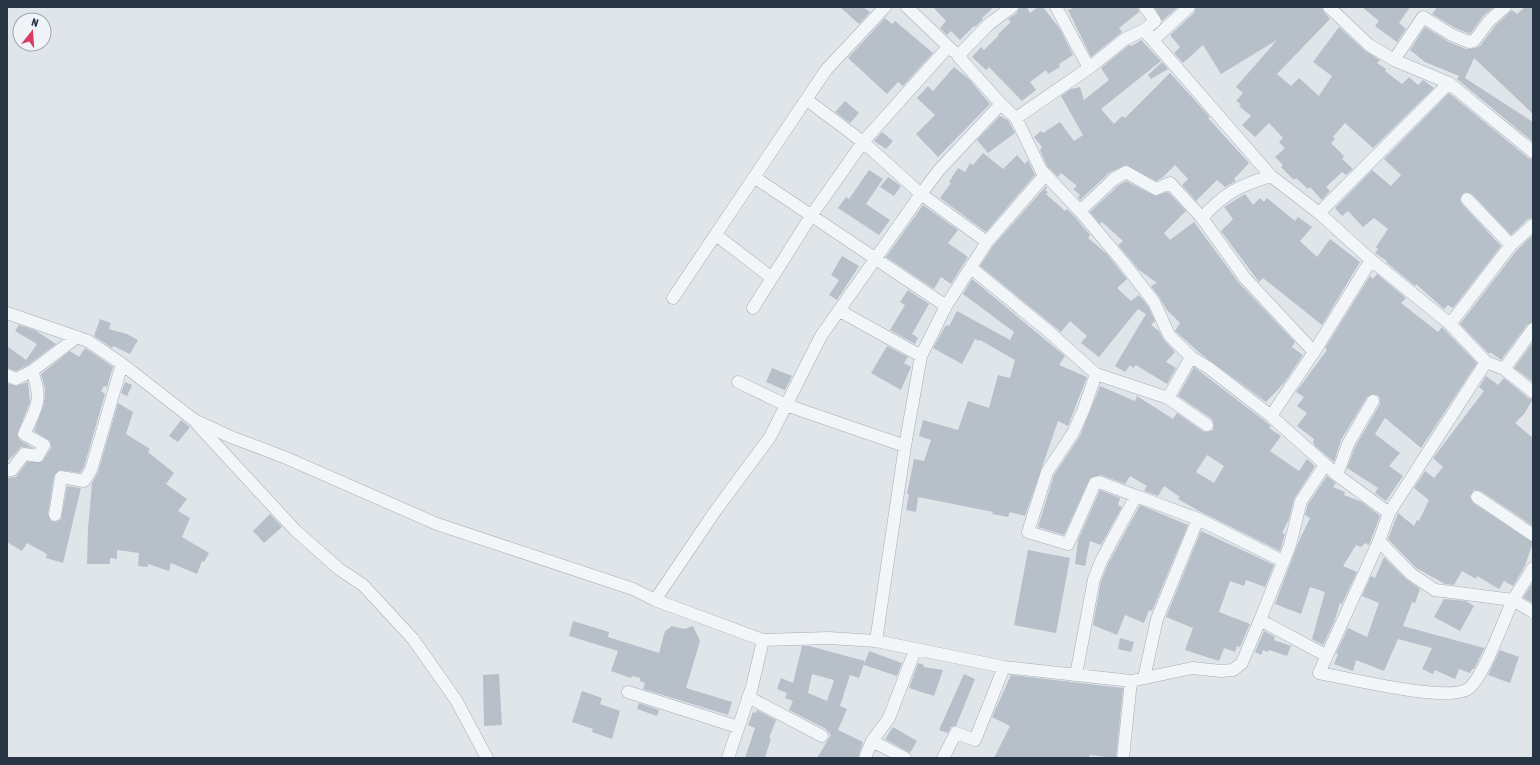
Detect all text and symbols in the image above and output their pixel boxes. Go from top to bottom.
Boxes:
north arrow [12,12,52,52]
text: N [30,16,40,29]

